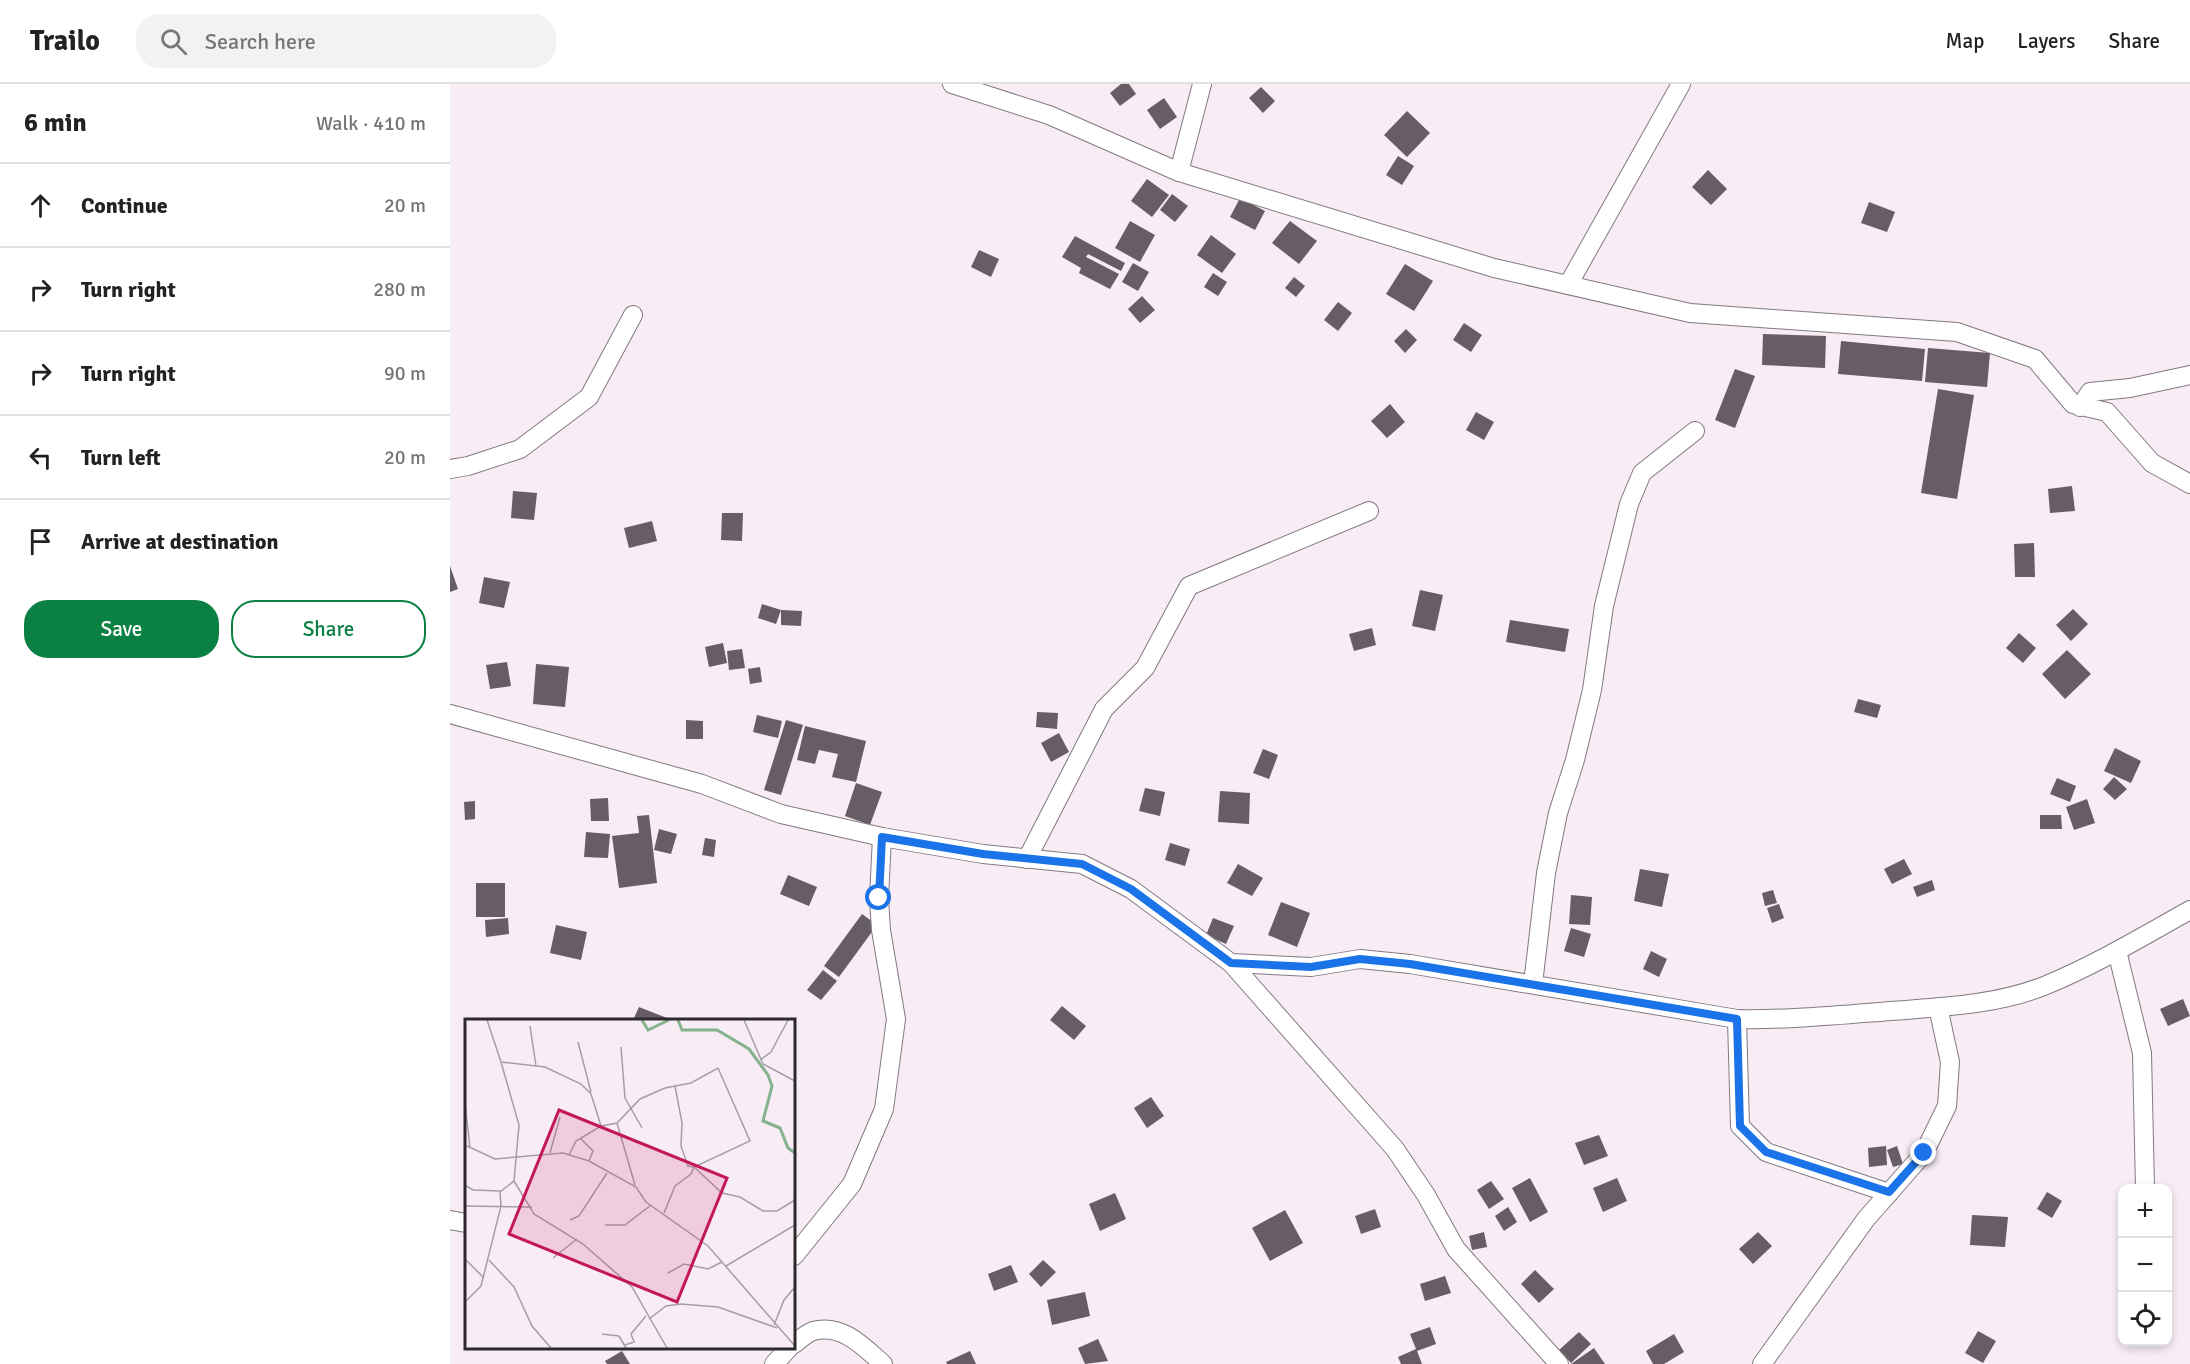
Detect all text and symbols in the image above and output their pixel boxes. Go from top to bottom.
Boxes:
search box [136,14,556,68]
text: Trailo [30,24,100,58]
icon: search [157,25,190,58]
text: Search here [205,28,316,55]
text: Map [1946,28,1984,54]
text: Layers [2017,28,2075,54]
text: Share [2108,28,2160,54]
text: 6 min [24,107,87,139]
text: Walk · 410 m [316,111,426,136]
icon: ahead [24,189,57,222]
text: Continue [81,192,168,219]
text: 20 m [384,193,426,218]
icon: right [24,273,57,306]
text: Turn right [81,276,176,303]
text: 280 m [373,277,426,302]
icon: right [24,357,57,390]
text: Turn right [81,360,176,387]
text: 90 m [384,361,426,386]
icon: left [24,441,57,474]
text: Turn left [81,444,161,471]
text: 20 m [384,445,426,470]
icon: arrive [24,525,57,558]
text: Arrive at destination [81,528,278,555]
button: Save [24,600,219,658]
button: Share [231,600,426,658]
route start [865,884,891,910]
inset map [465,1019,795,1349]
route end [1910,1139,1936,1165]
map controls [2118,1184,2172,1346]
button: + [2118,1184,2172,1238]
button: − [2118,1238,2172,1292]
button: locate [2118,1292,2172,1346]

